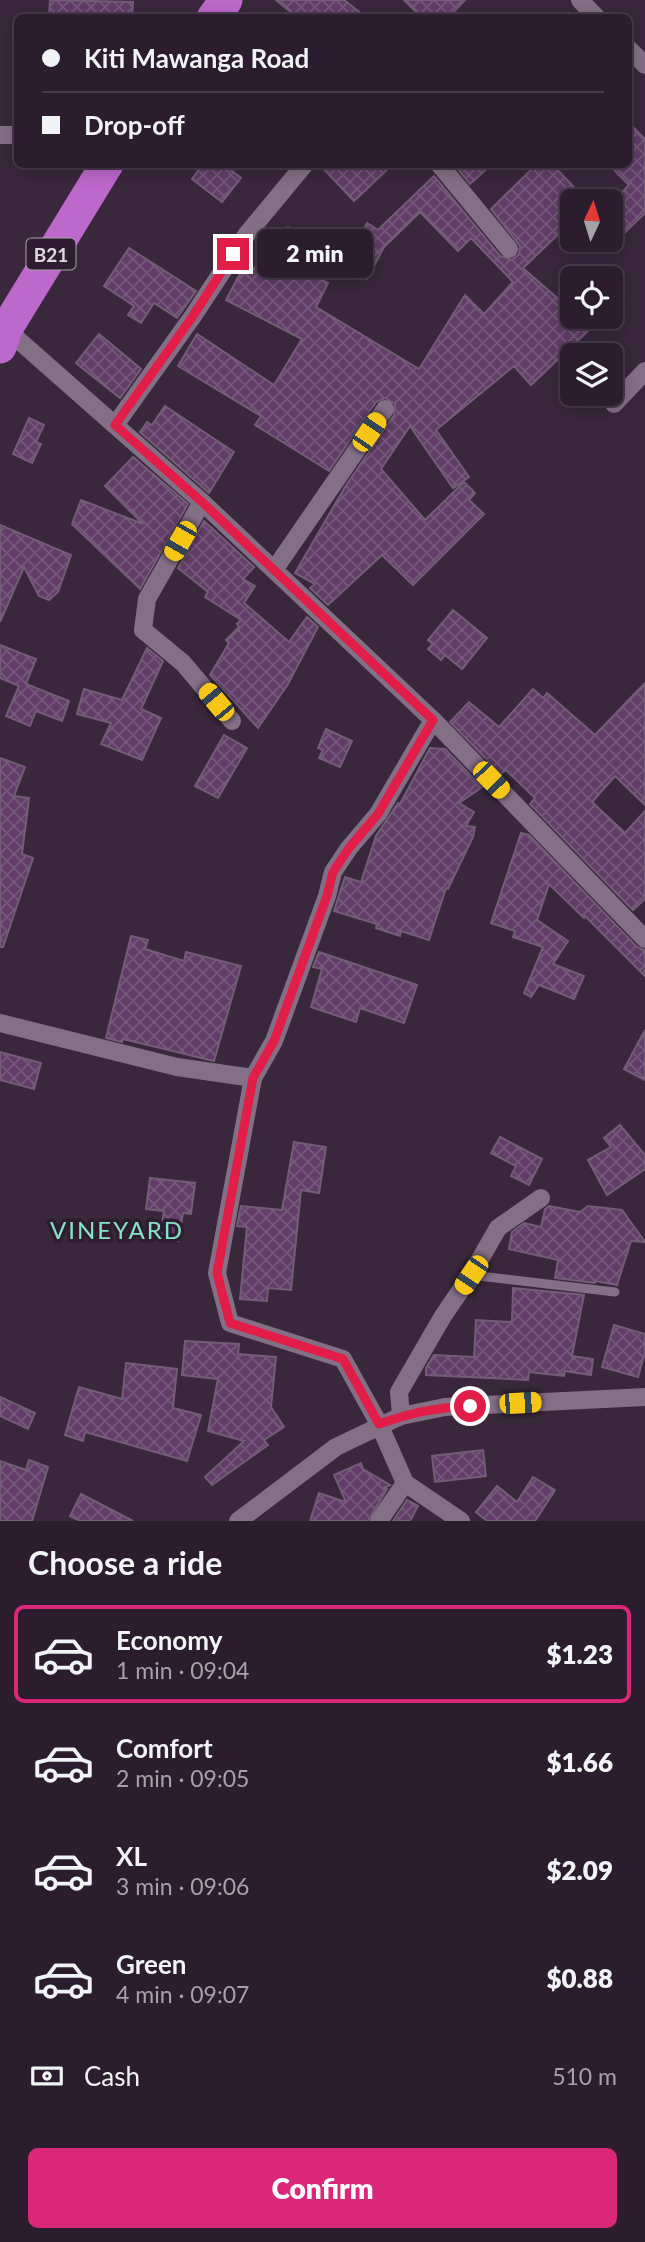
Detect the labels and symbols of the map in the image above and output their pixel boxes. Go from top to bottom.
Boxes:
north arrow [560,189,623,252]
callout: 2 min [258,230,373,278]
road number: B21 [26,238,76,270]
route end [217,238,249,270]
car [349,409,390,455]
car [161,518,200,564]
car [195,679,238,725]
car [469,758,514,802]
district label: VINEYARD [50,1215,184,1244]
car [451,1252,492,1298]
route start [454,1390,486,1422]
car [499,1391,542,1415]

